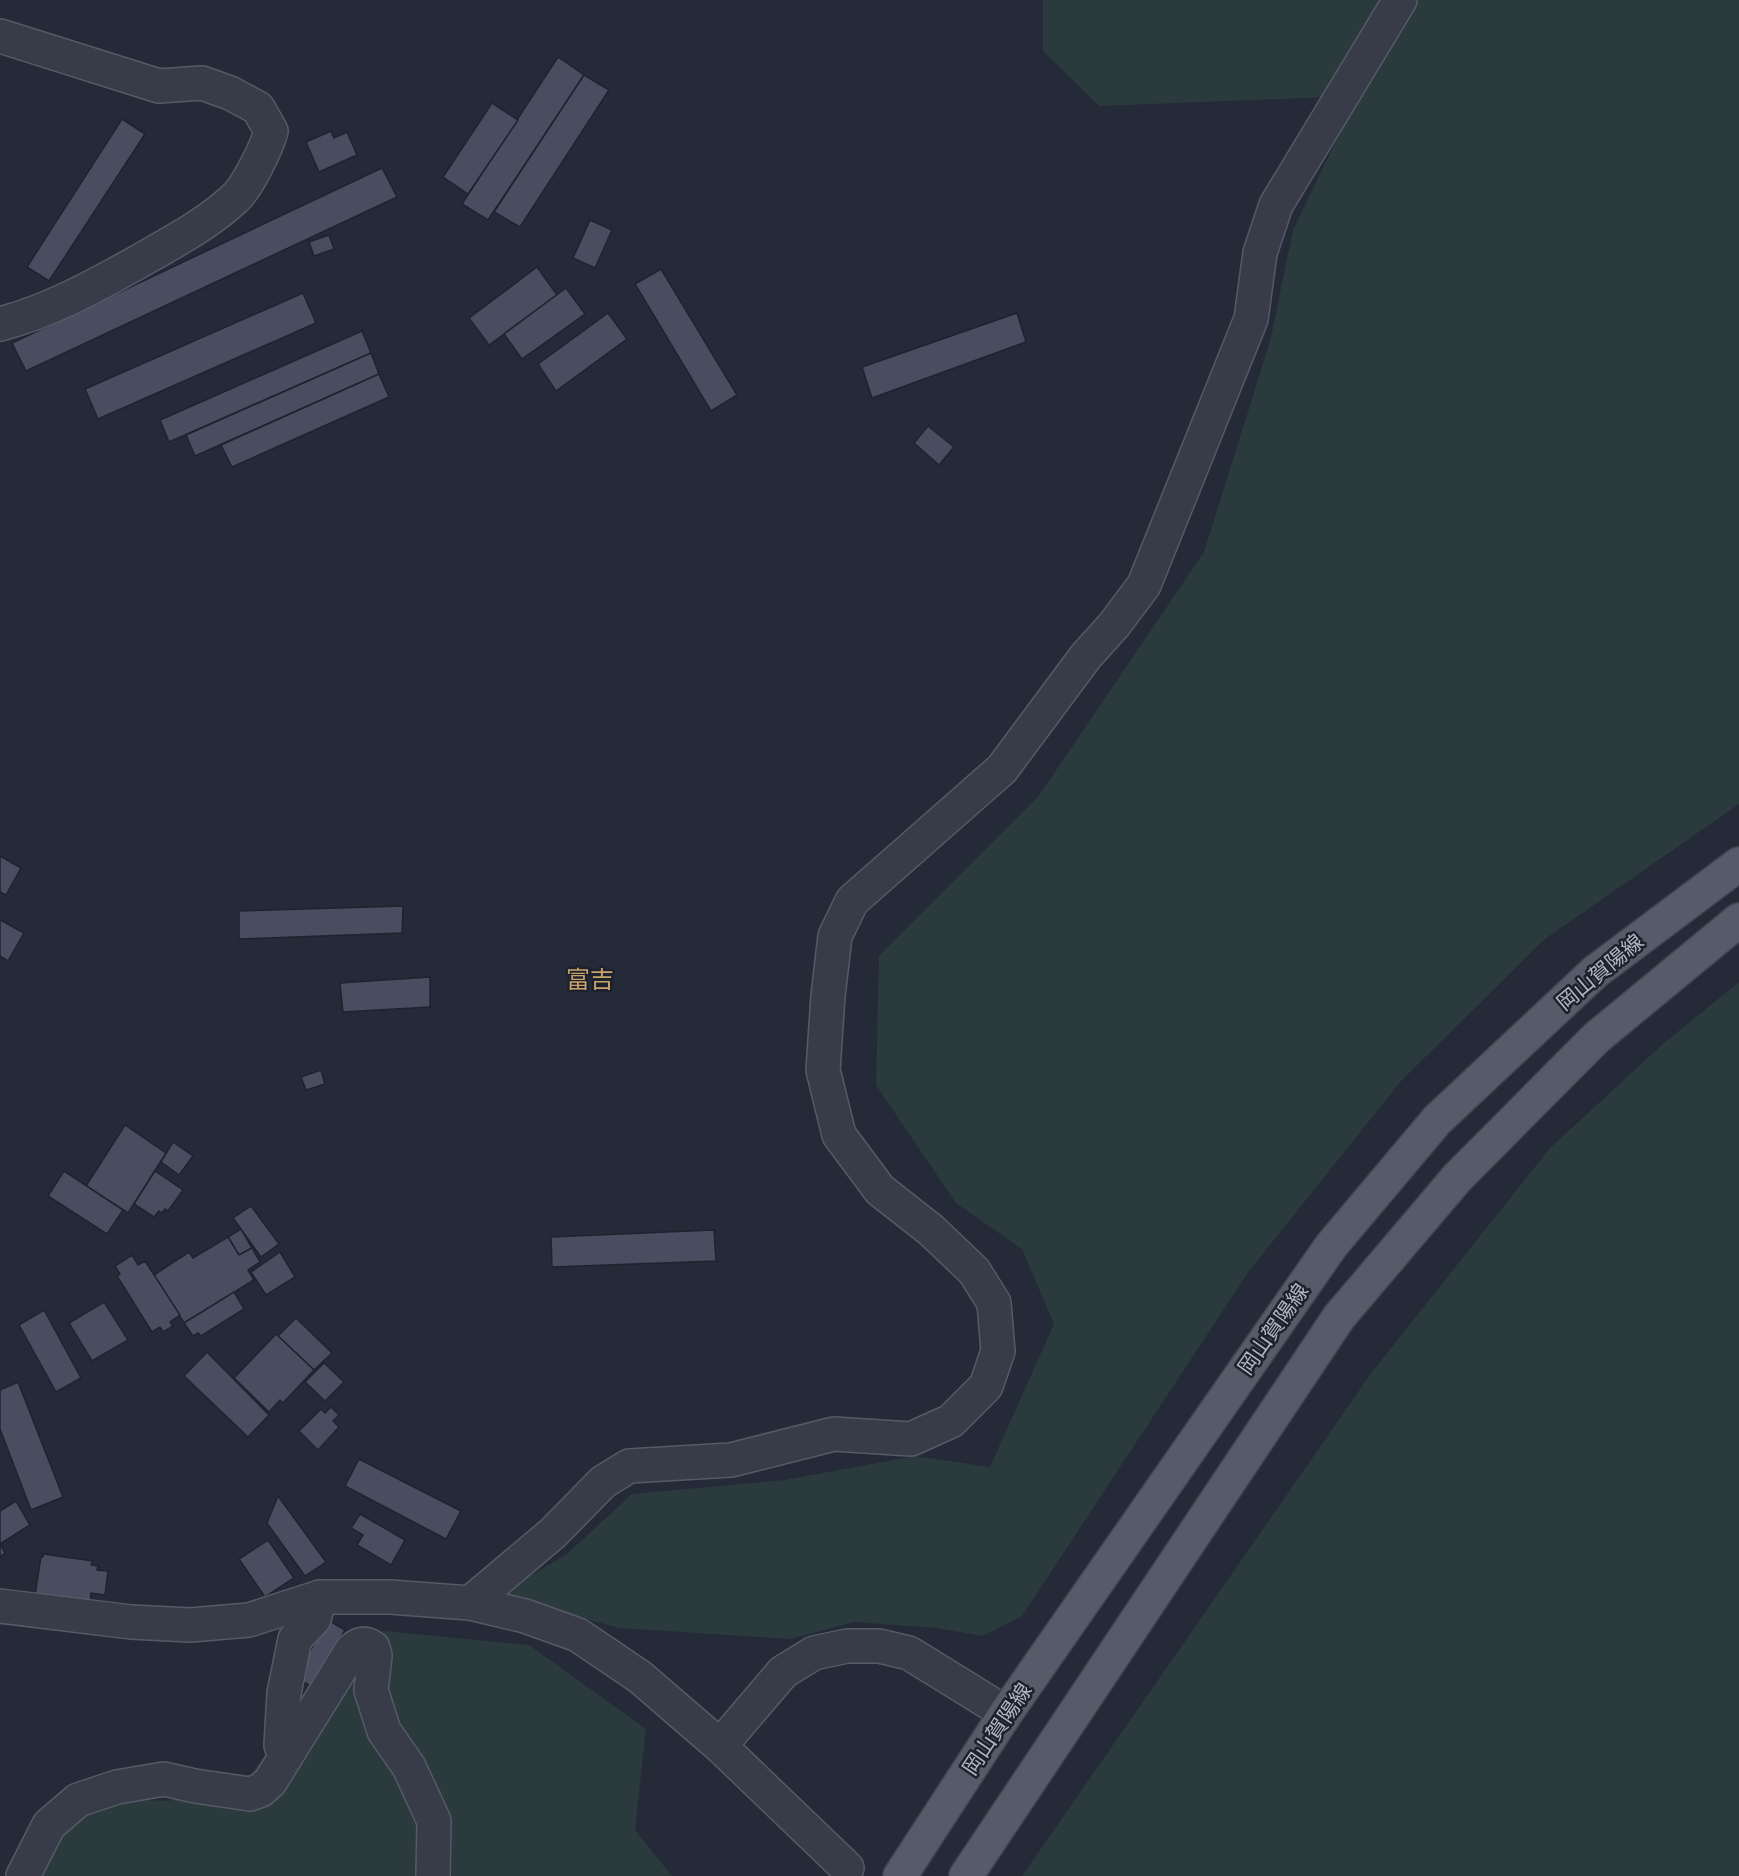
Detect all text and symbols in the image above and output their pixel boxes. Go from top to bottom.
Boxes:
street label: 岡山賀陽線 [1551,928,1649,1016]
district label: 富吉 [566,964,614,995]
street label: 岡山賀陽線 [1232,1278,1314,1380]
street label: 岡山賀陽線 [956,1678,1038,1780]

